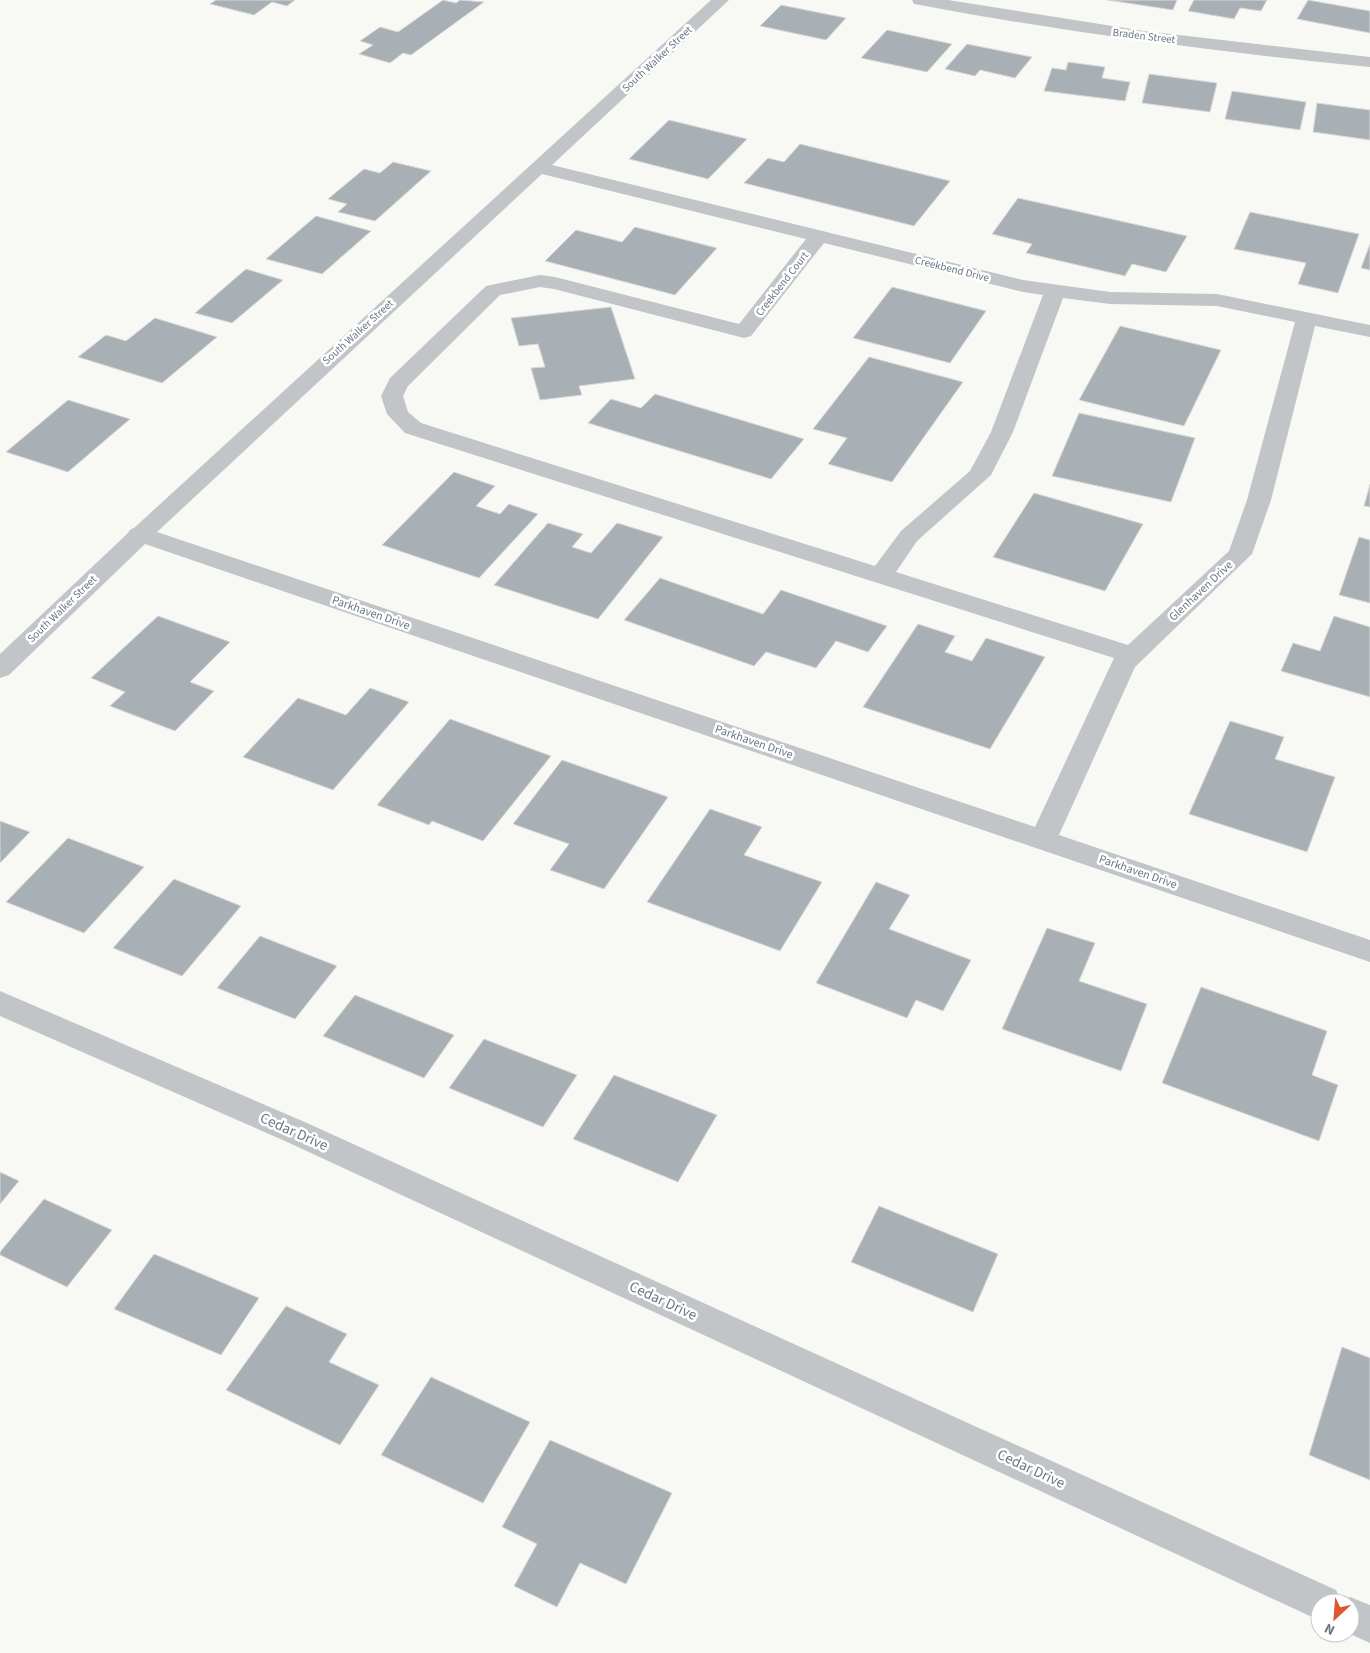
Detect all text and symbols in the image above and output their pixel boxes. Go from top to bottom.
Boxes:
street label: South Walker Street [619,22,696,95]
street label: Braden Street [1112,25,1176,47]
street label: Creekbend Court [752,248,812,319]
street label: Creekbend Drive [913,253,991,286]
street label: South Walker Street [319,296,397,368]
street label: Glenhaven Drive [1165,557,1237,625]
street label: South Walker Street [24,572,100,646]
street label: Parkhaven Drive [330,592,412,634]
street label: Parkhaven Drive [713,721,795,763]
street label: Parkhaven Drive [1097,851,1179,893]
street label: Cedar Drive [257,1108,331,1156]
street label: Cedar Drive [626,1276,700,1326]
street label: Cedar Drive [994,1444,1068,1494]
north arrow [1310,1593,1360,1643]
text: N [1321,1618,1338,1640]

